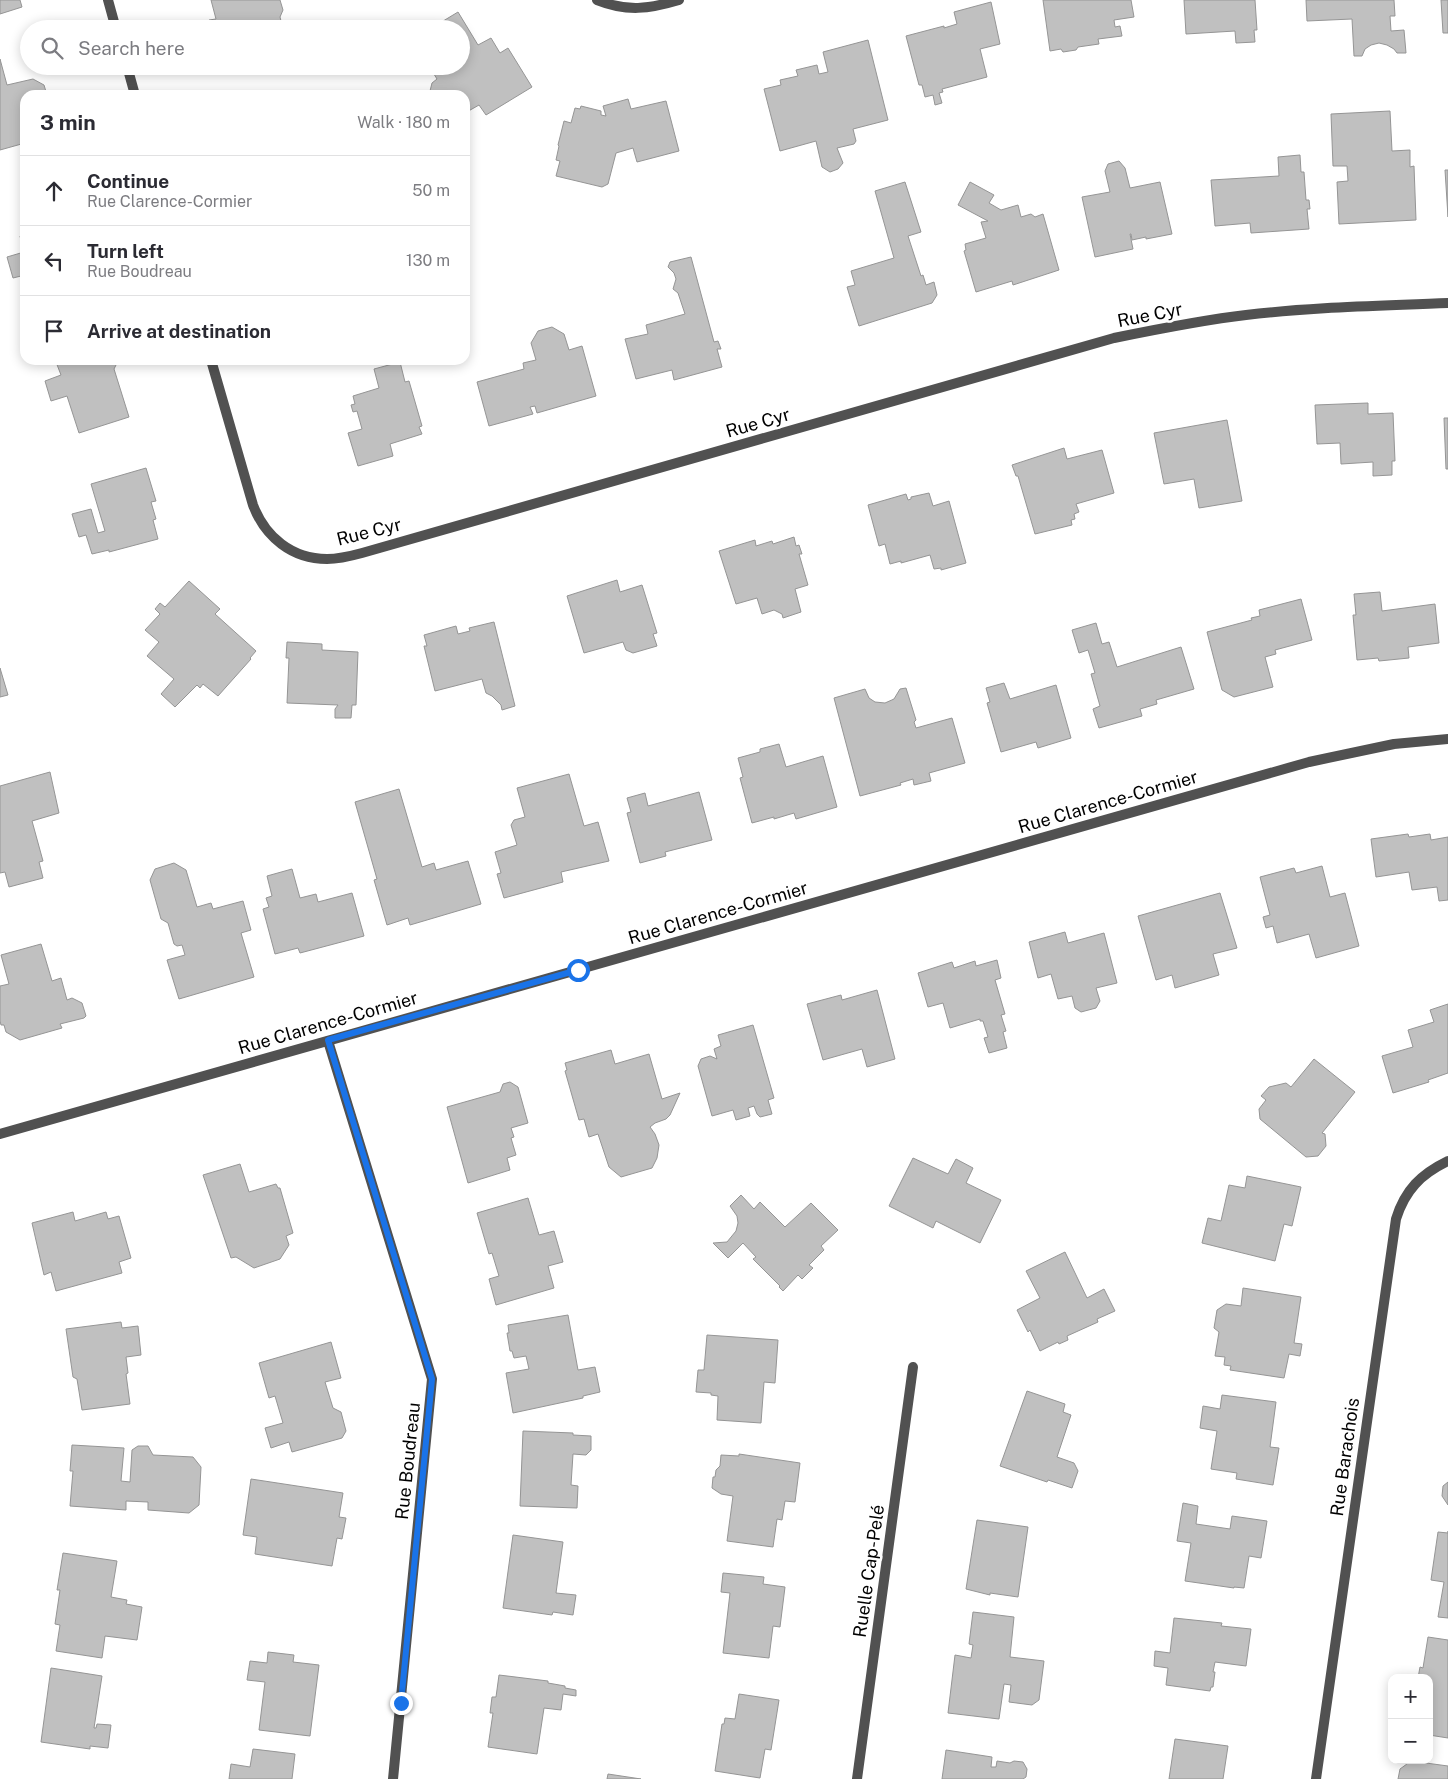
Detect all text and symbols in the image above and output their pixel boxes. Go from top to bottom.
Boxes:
search box [20,20,470,75]
icon: search [38,34,66,62]
text: Search here [78,37,185,59]
text: 3 min [40,110,96,135]
text: Walk · 180 m [357,113,450,132]
text: Continue [87,170,169,192]
icon: ahead [40,177,68,205]
text: 50 m [412,181,450,200]
text: Rue Clarence-Cormier [87,192,252,211]
text: Turn left [87,240,164,262]
icon: left [40,247,68,275]
text: 130 m [406,251,450,270]
text: Rue Boudreau [87,262,192,281]
street label: Rue Cyr [1116,298,1184,331]
icon: arrive [40,317,68,345]
text: Arrive at destination [87,320,271,342]
street label: Rue Cyr [723,403,792,442]
street label: Rue Cyr [334,513,403,550]
street label: Rue Clarence-Cormier [1016,766,1200,837]
street label: Rue Clarence-Cormier [626,877,810,948]
route start [567,959,590,982]
street label: Rue Clarence-Cormier [236,987,420,1058]
street label: Rue Barachois [1326,1396,1363,1518]
street label: Rue Boudreau [391,1401,424,1521]
street label: Ruelle Cap-Pelé [849,1503,888,1639]
map controls [1388,1674,1433,1764]
button: + [1388,1674,1433,1719]
route end [390,1692,413,1715]
button: − [1388,1719,1433,1764]

